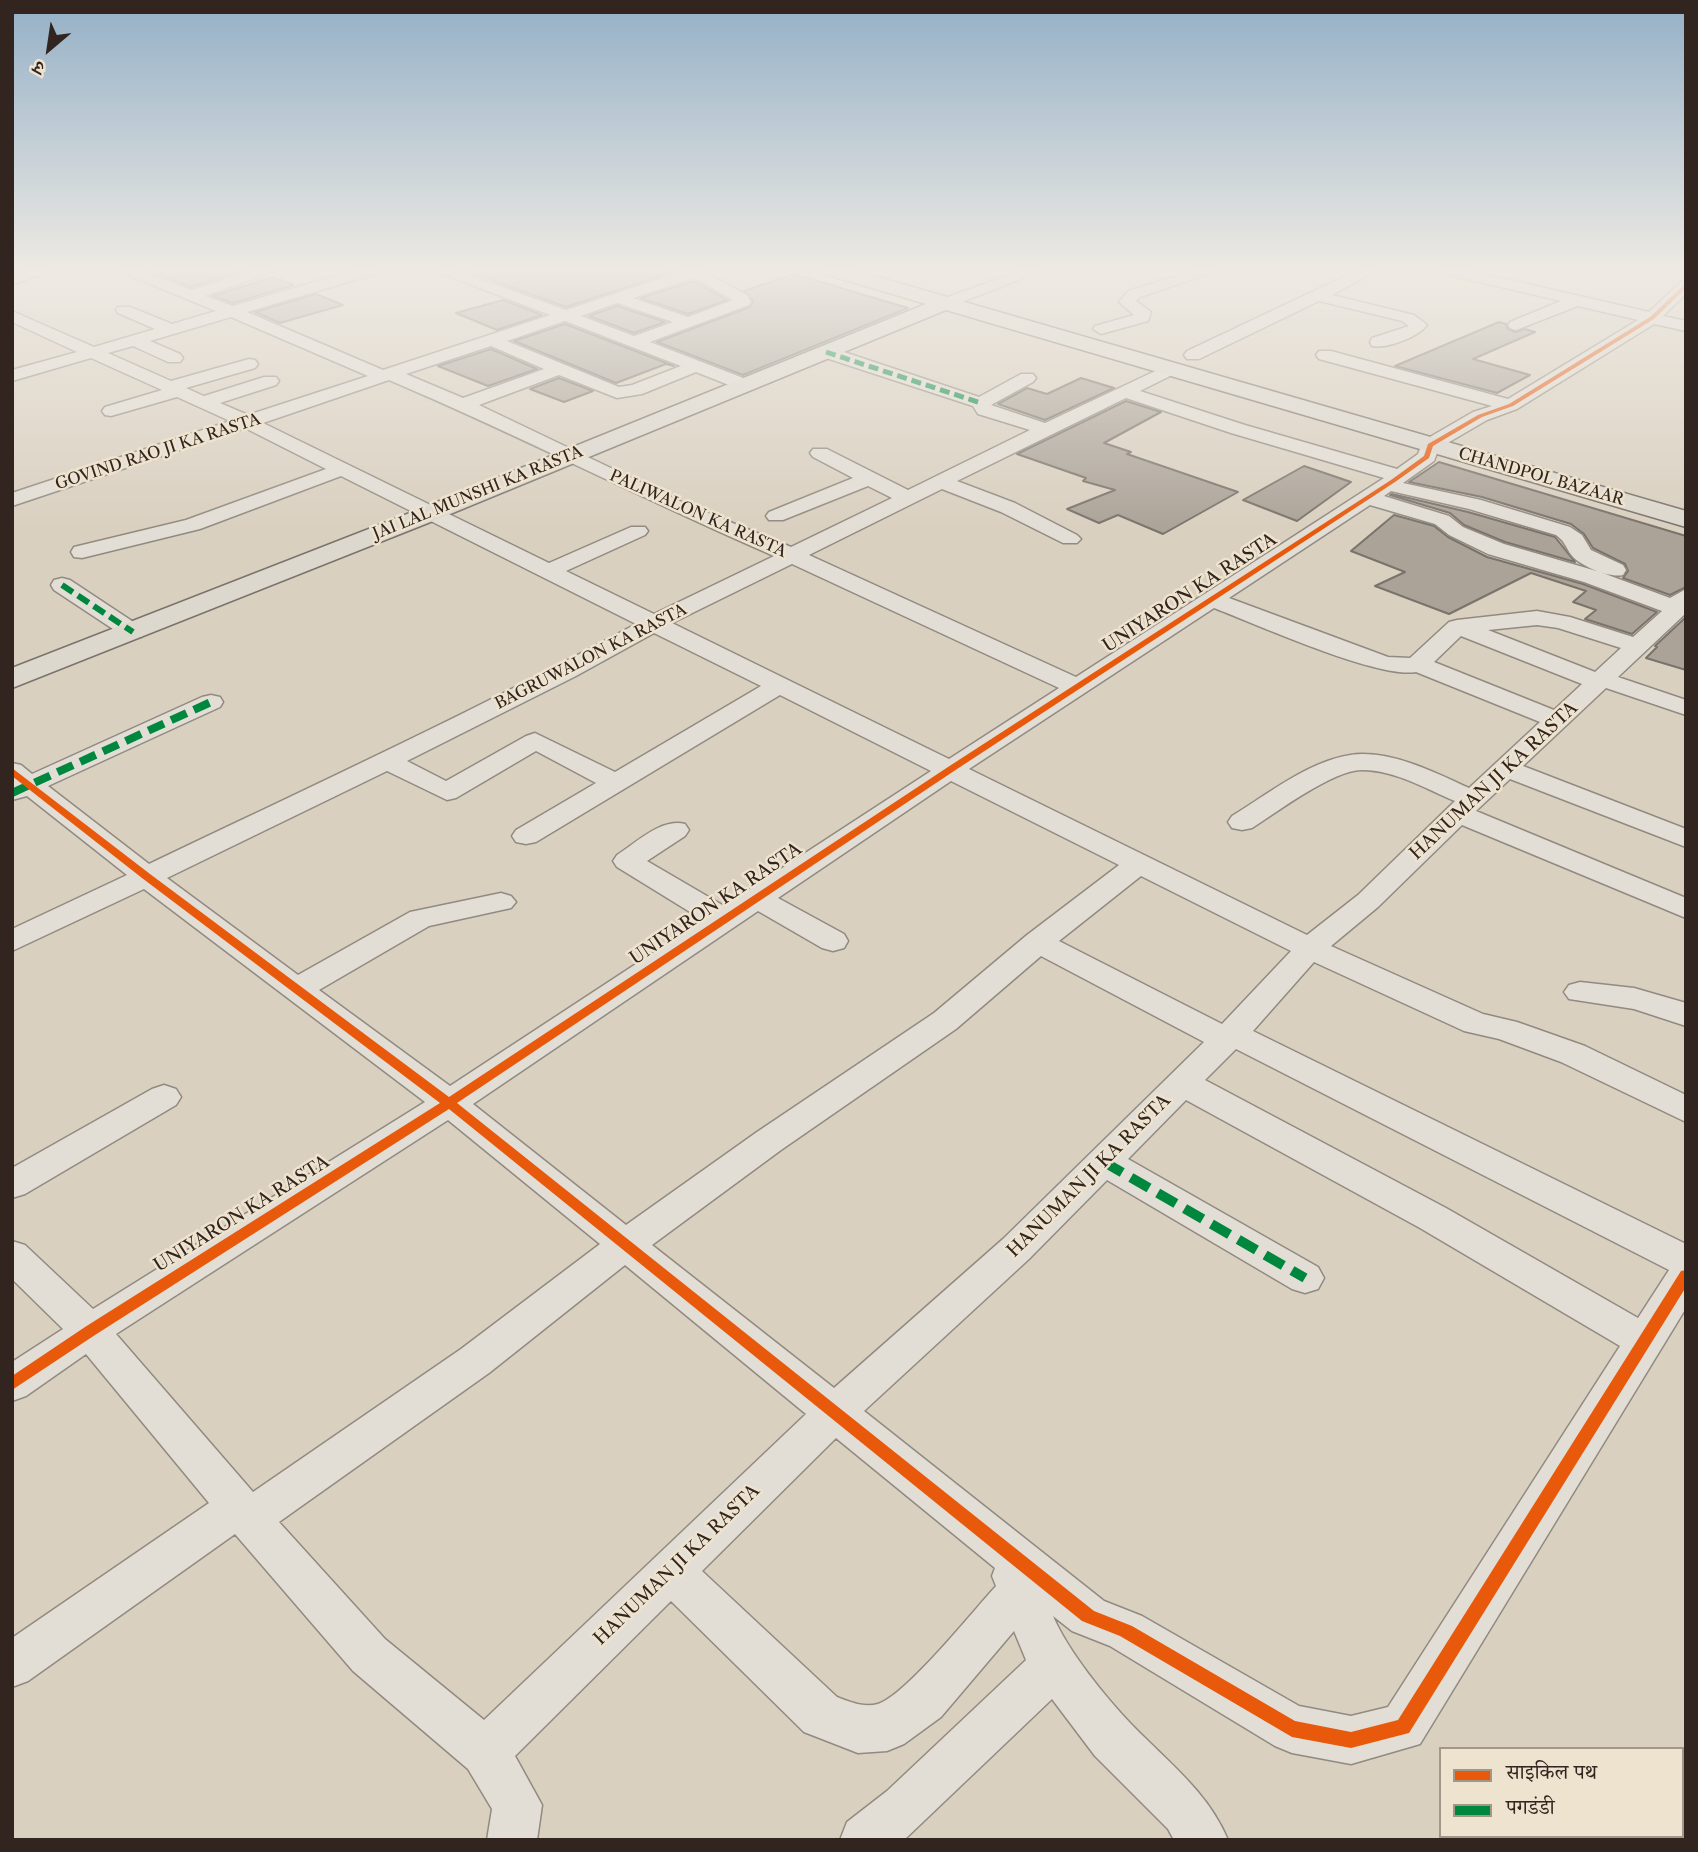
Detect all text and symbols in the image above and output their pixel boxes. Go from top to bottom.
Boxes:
north arrow [14,14,84,84]
text: उ [29,55,48,80]
street label: GOVIND RAO JI KA RASTA [53,410,263,494]
street label: JAI LAL MUNSHI KA RASTA [370,442,586,544]
street label: CHANDPOL BAZAAR [1456,444,1626,510]
street label: PALIWALON KA RASTA [607,466,789,562]
street label: UNIYARON KA RASTA [1099,529,1281,657]
street label: BAGRUWALON KA RASTA [492,600,690,714]
street label: HANUMAN JI KA RASTA [1406,697,1582,865]
street label: UNIYARON KA RASTA [626,838,806,970]
street label: HANUMAN JI KA RASTA [1003,1090,1175,1262]
street label: UNIYARON KA RASTA [150,1151,334,1277]
street label: HANUMAN JI KA RASTA [590,1480,764,1650]
legend [1439,1747,1684,1838]
text: साइकिल पथ [1506,1759,1597,1784]
text: पगडंडी [1506,1794,1555,1819]

